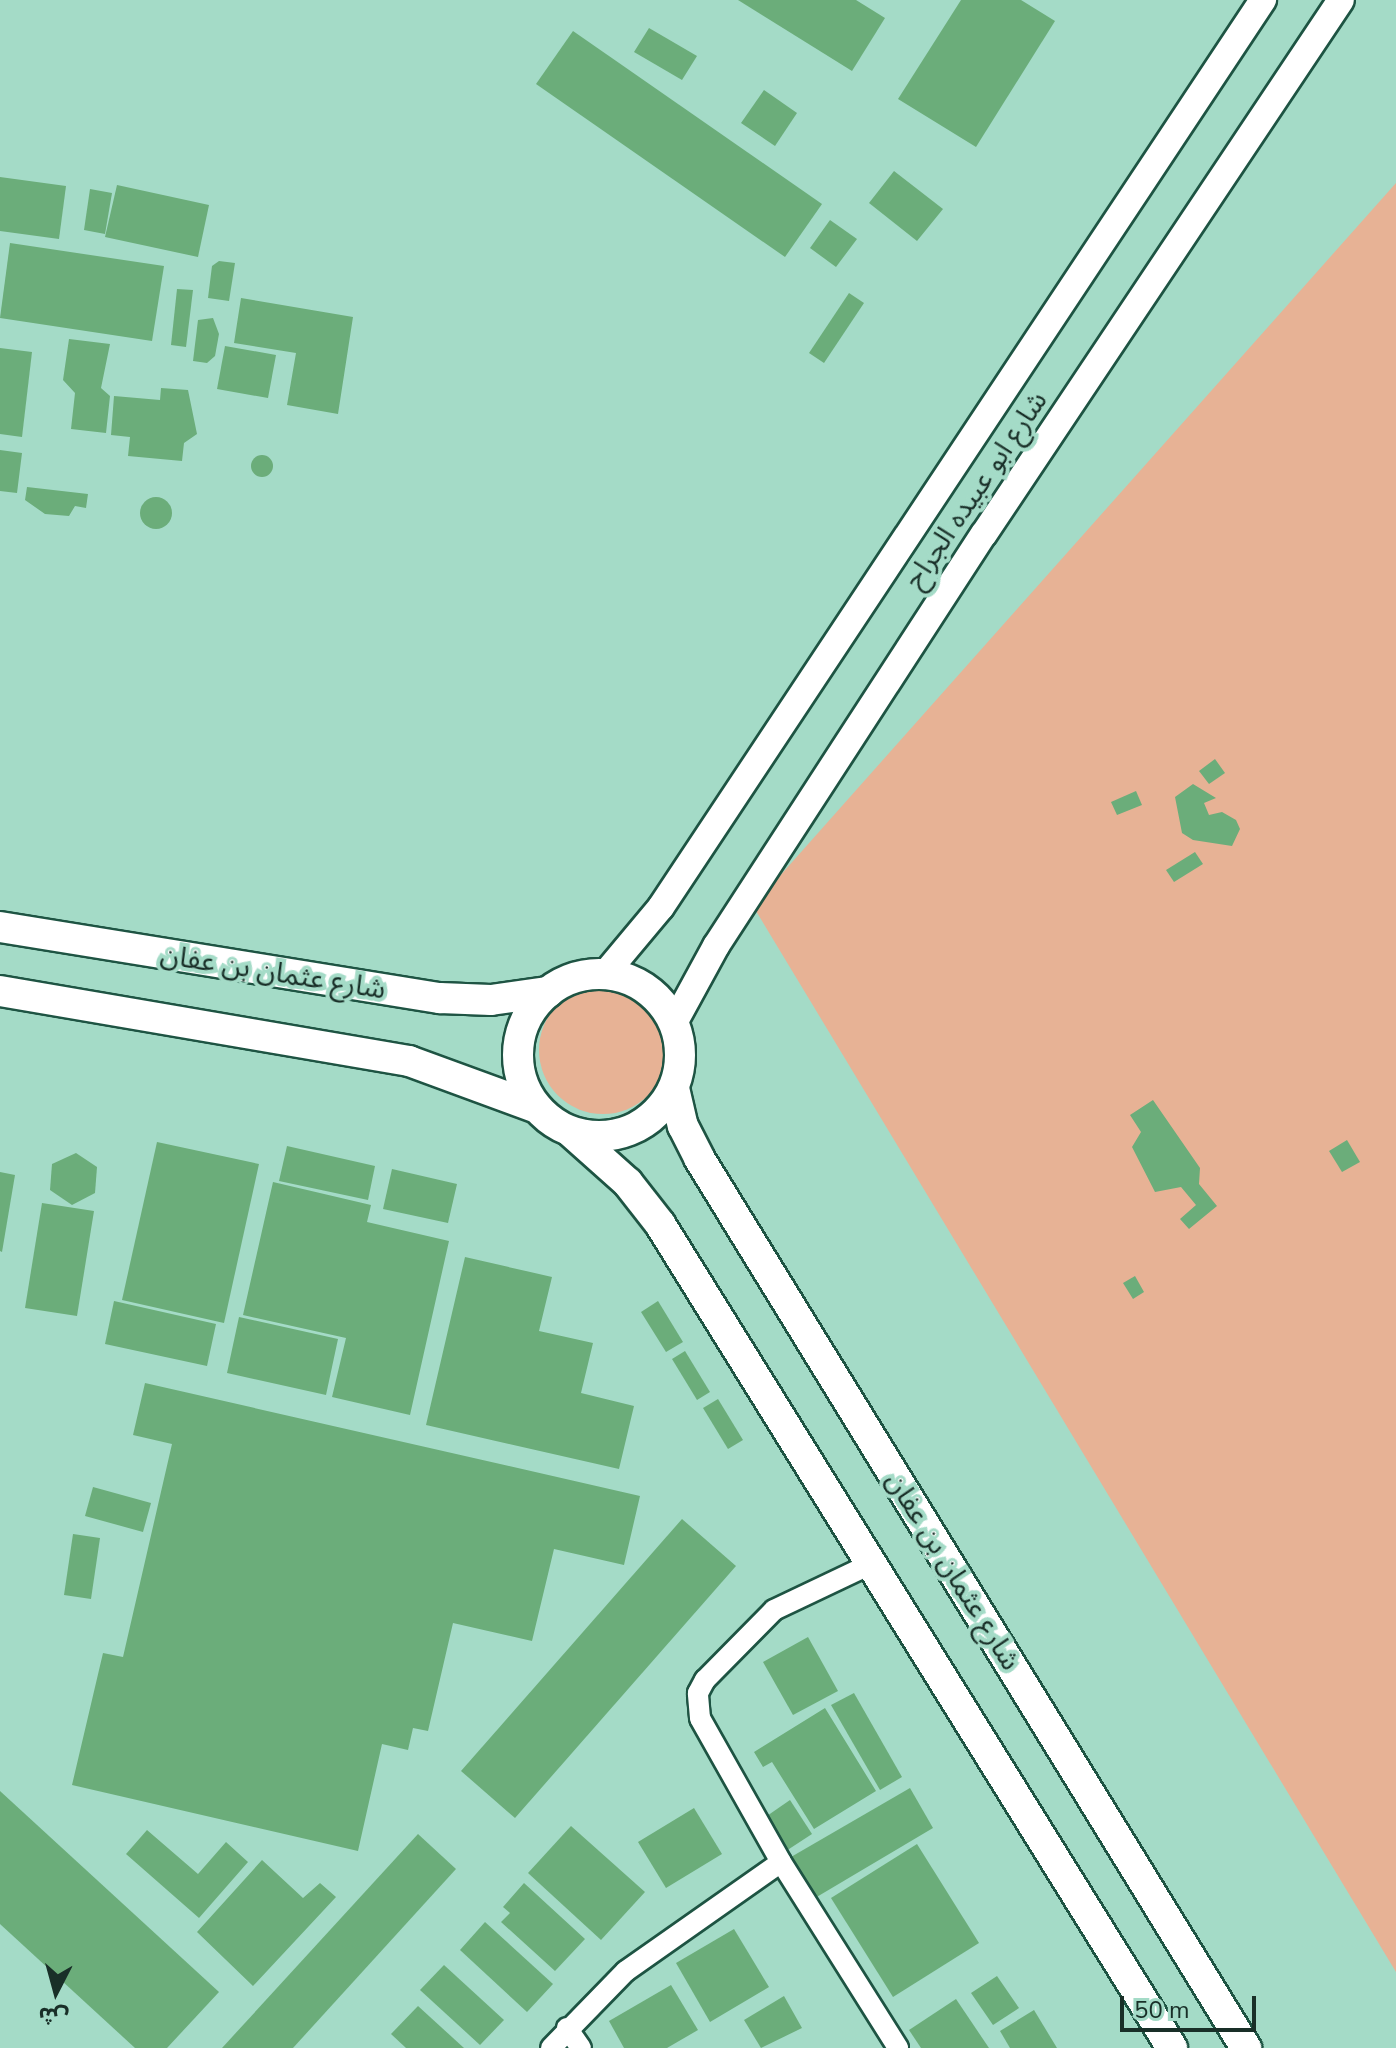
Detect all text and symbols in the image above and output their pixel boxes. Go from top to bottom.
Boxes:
street label: شارع ابو عبيده الجراح [898,385,1054,595]
street label: شارع عثمان بن عفان [158,938,388,1006]
street label: شارع عثمان بن عفان [878,1466,1028,1676]
north arrow [16,1952,96,2032]
scale bar [1124,1980,1260,2030]
text: 50 m [1134,1994,1190,2026]
text: ش [37,1999,70,2032]

